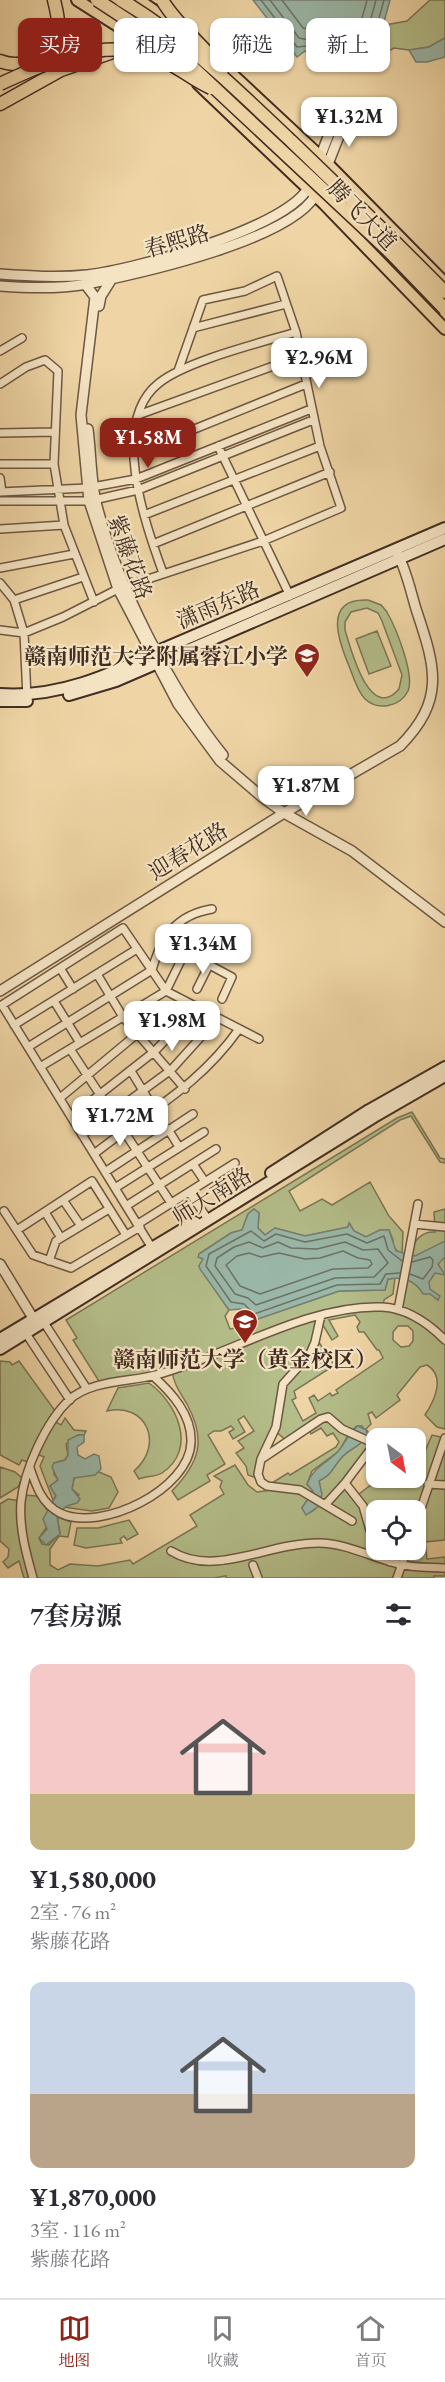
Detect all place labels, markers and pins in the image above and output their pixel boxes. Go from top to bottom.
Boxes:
pin: ¥1.32M [300,97,398,148]
pin: ¥2.96M [270,338,368,389]
pin: ¥1.58M [99,418,197,469]
school or university icon: 赣南师范大学附属蓉江小学 [292,641,322,679]
place label: 赣南师范大学附属蓉江小学 [24,642,288,671]
pin: ¥1.87M [257,766,355,817]
pin: ¥1.34M [154,924,252,975]
pin: ¥1.98M [123,1001,221,1052]
pin: ¥1.72M [71,1096,169,1147]
school or university icon: 赣南师范大学（黄金校区） [230,1307,260,1345]
place label: 赣南师范大学（黄金校区） [113,1345,377,1374]

